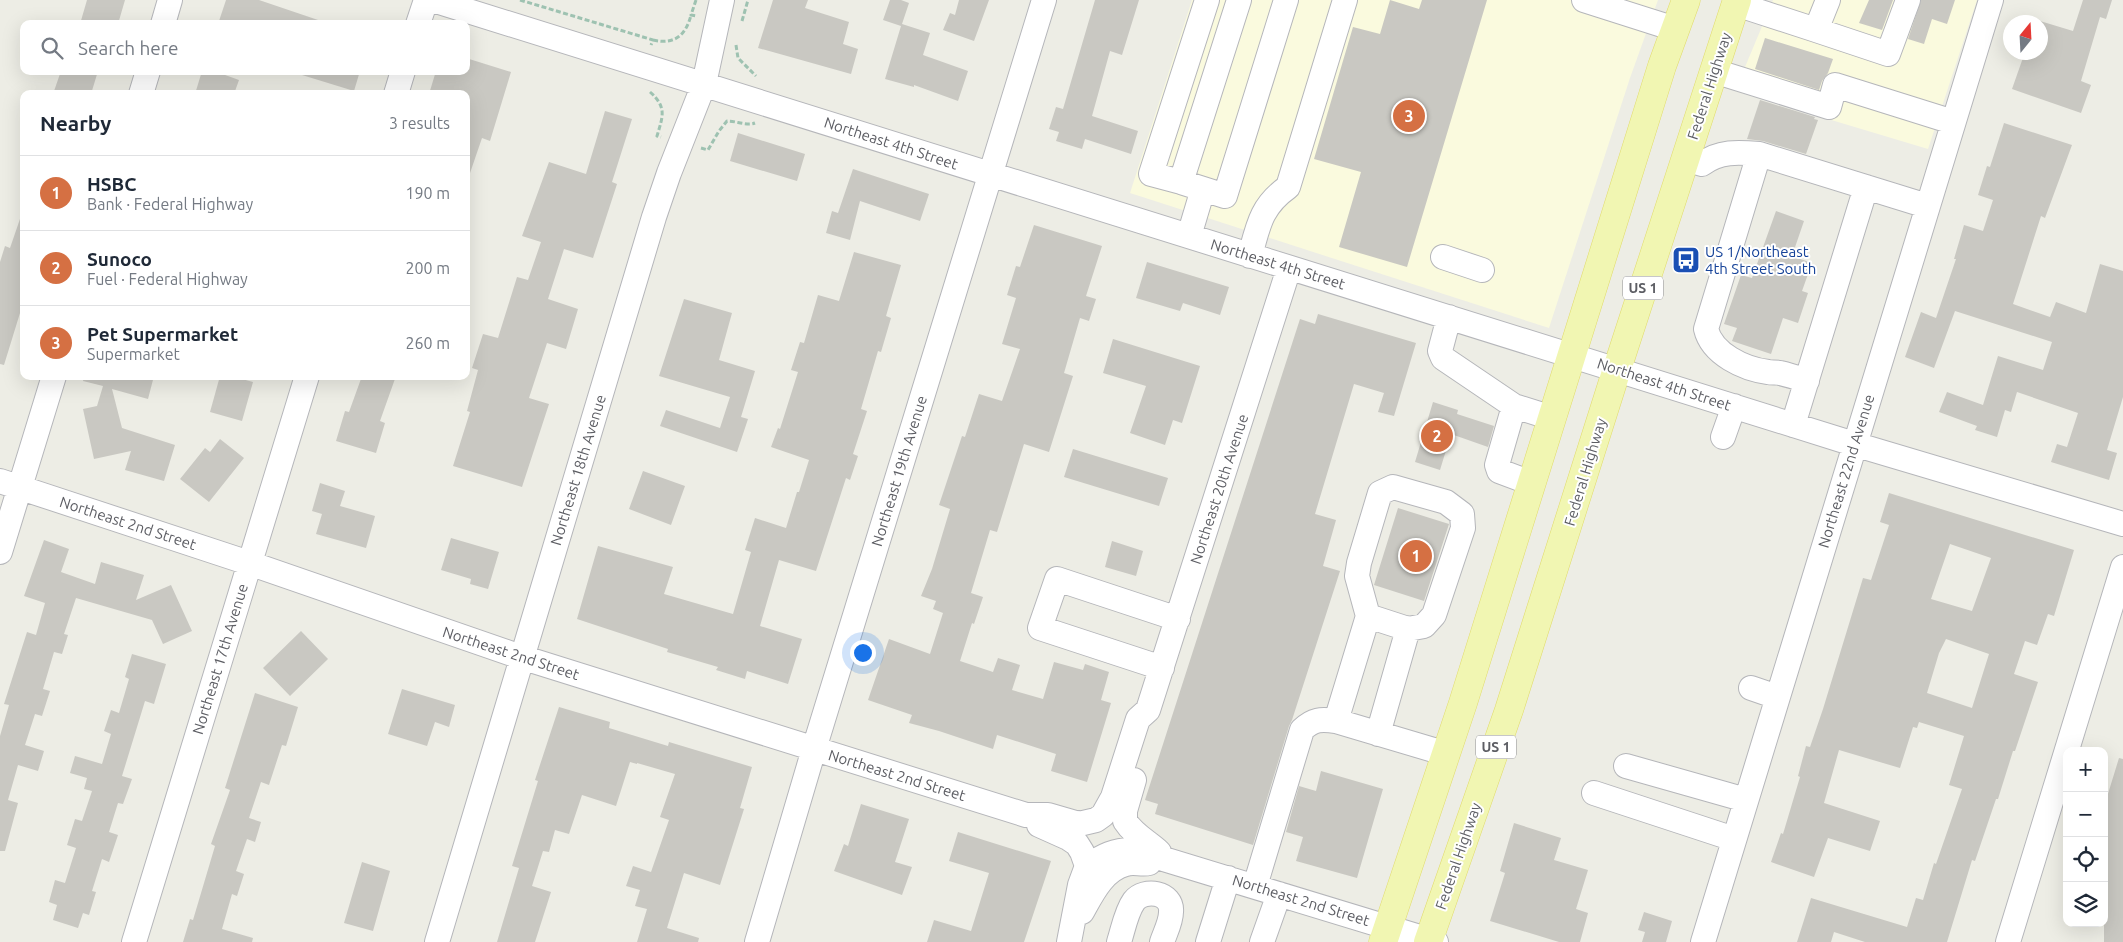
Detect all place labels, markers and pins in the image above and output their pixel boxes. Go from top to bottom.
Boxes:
pin: 3 [1393,97,1425,135]
place label: US 1/Northeast 4th Street South [1705,243,1816,277]
bus stop icon: US 1/Northeast 4th Street South [1671,245,1701,275]
pin: 2 [1421,417,1453,455]
pin: 1 [1400,537,1432,575]

